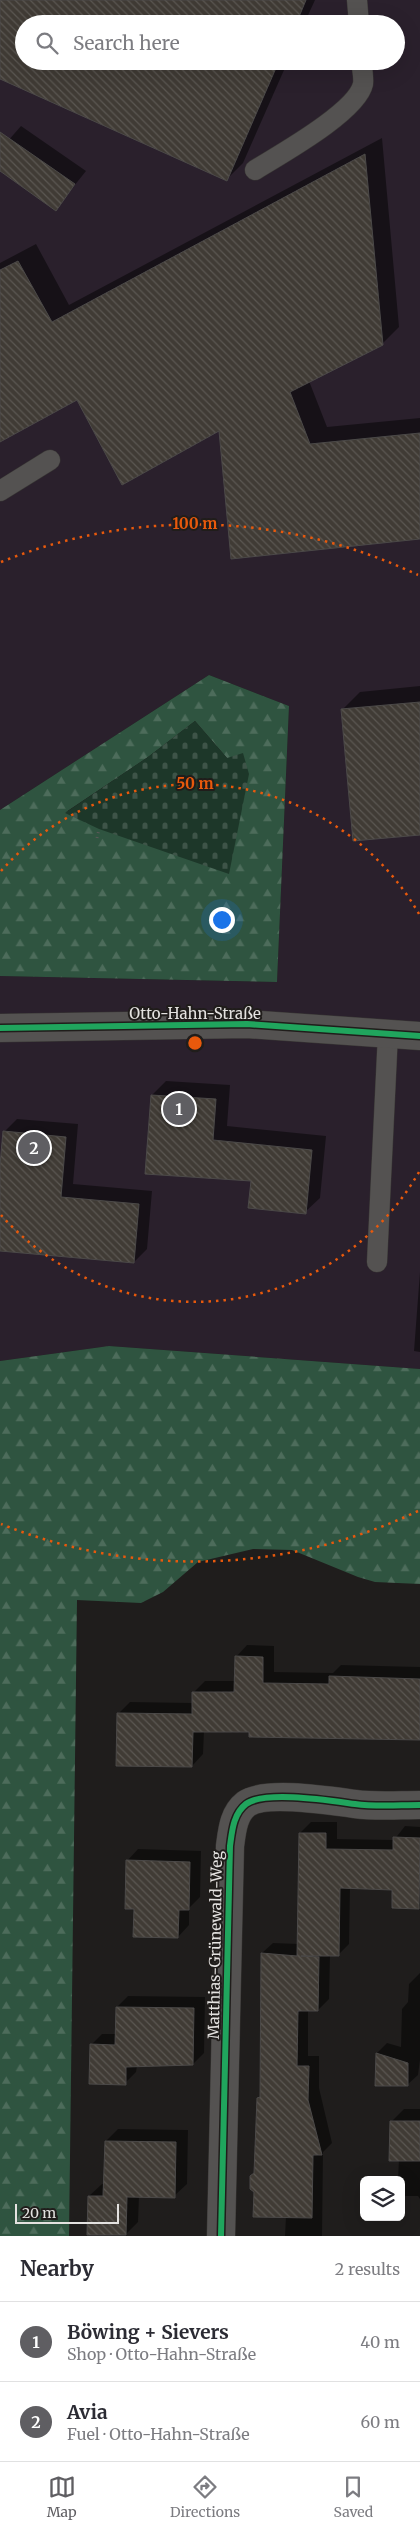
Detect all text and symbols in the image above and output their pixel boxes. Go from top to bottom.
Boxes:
search box [15,15,405,70]
icon: search [33,29,61,57]
text: Search here [73,31,180,55]
text: 100 m [173,514,217,533]
text: 50 m [176,774,214,793]
your location [209,907,235,933]
street label: Otto-Hahn-Straße [129,1004,261,1023]
centre of rings [186,1034,204,1052]
pin: 1 [163,1090,195,1128]
pin: 2 [18,1129,50,1167]
street label: Matthias-Grünewald-Weg [204,1851,226,2039]
map controls [360,2176,405,2221]
button: layers [360,2176,405,2221]
scale bar [15,2201,119,2224]
text: 20 m [22,2204,56,2222]
text: Nearby [20,2255,94,2282]
text: 2 results [335,2259,400,2279]
text: Böwing + Sievers [67,2320,229,2344]
text: 1 [32,2332,40,2352]
text: 40 m [360,2332,400,2352]
text: Shop · Otto-Hahn-Straße [67,2344,256,2364]
text: Avia [67,2400,108,2424]
text: 2 [31,2412,41,2432]
text: 60 m [360,2412,400,2432]
text: Fuel · Otto-Hahn-Straße [67,2424,250,2444]
tab: Map [47,2473,77,2521]
tab: Directions [170,2473,240,2521]
tab: Saved [334,2473,373,2521]

